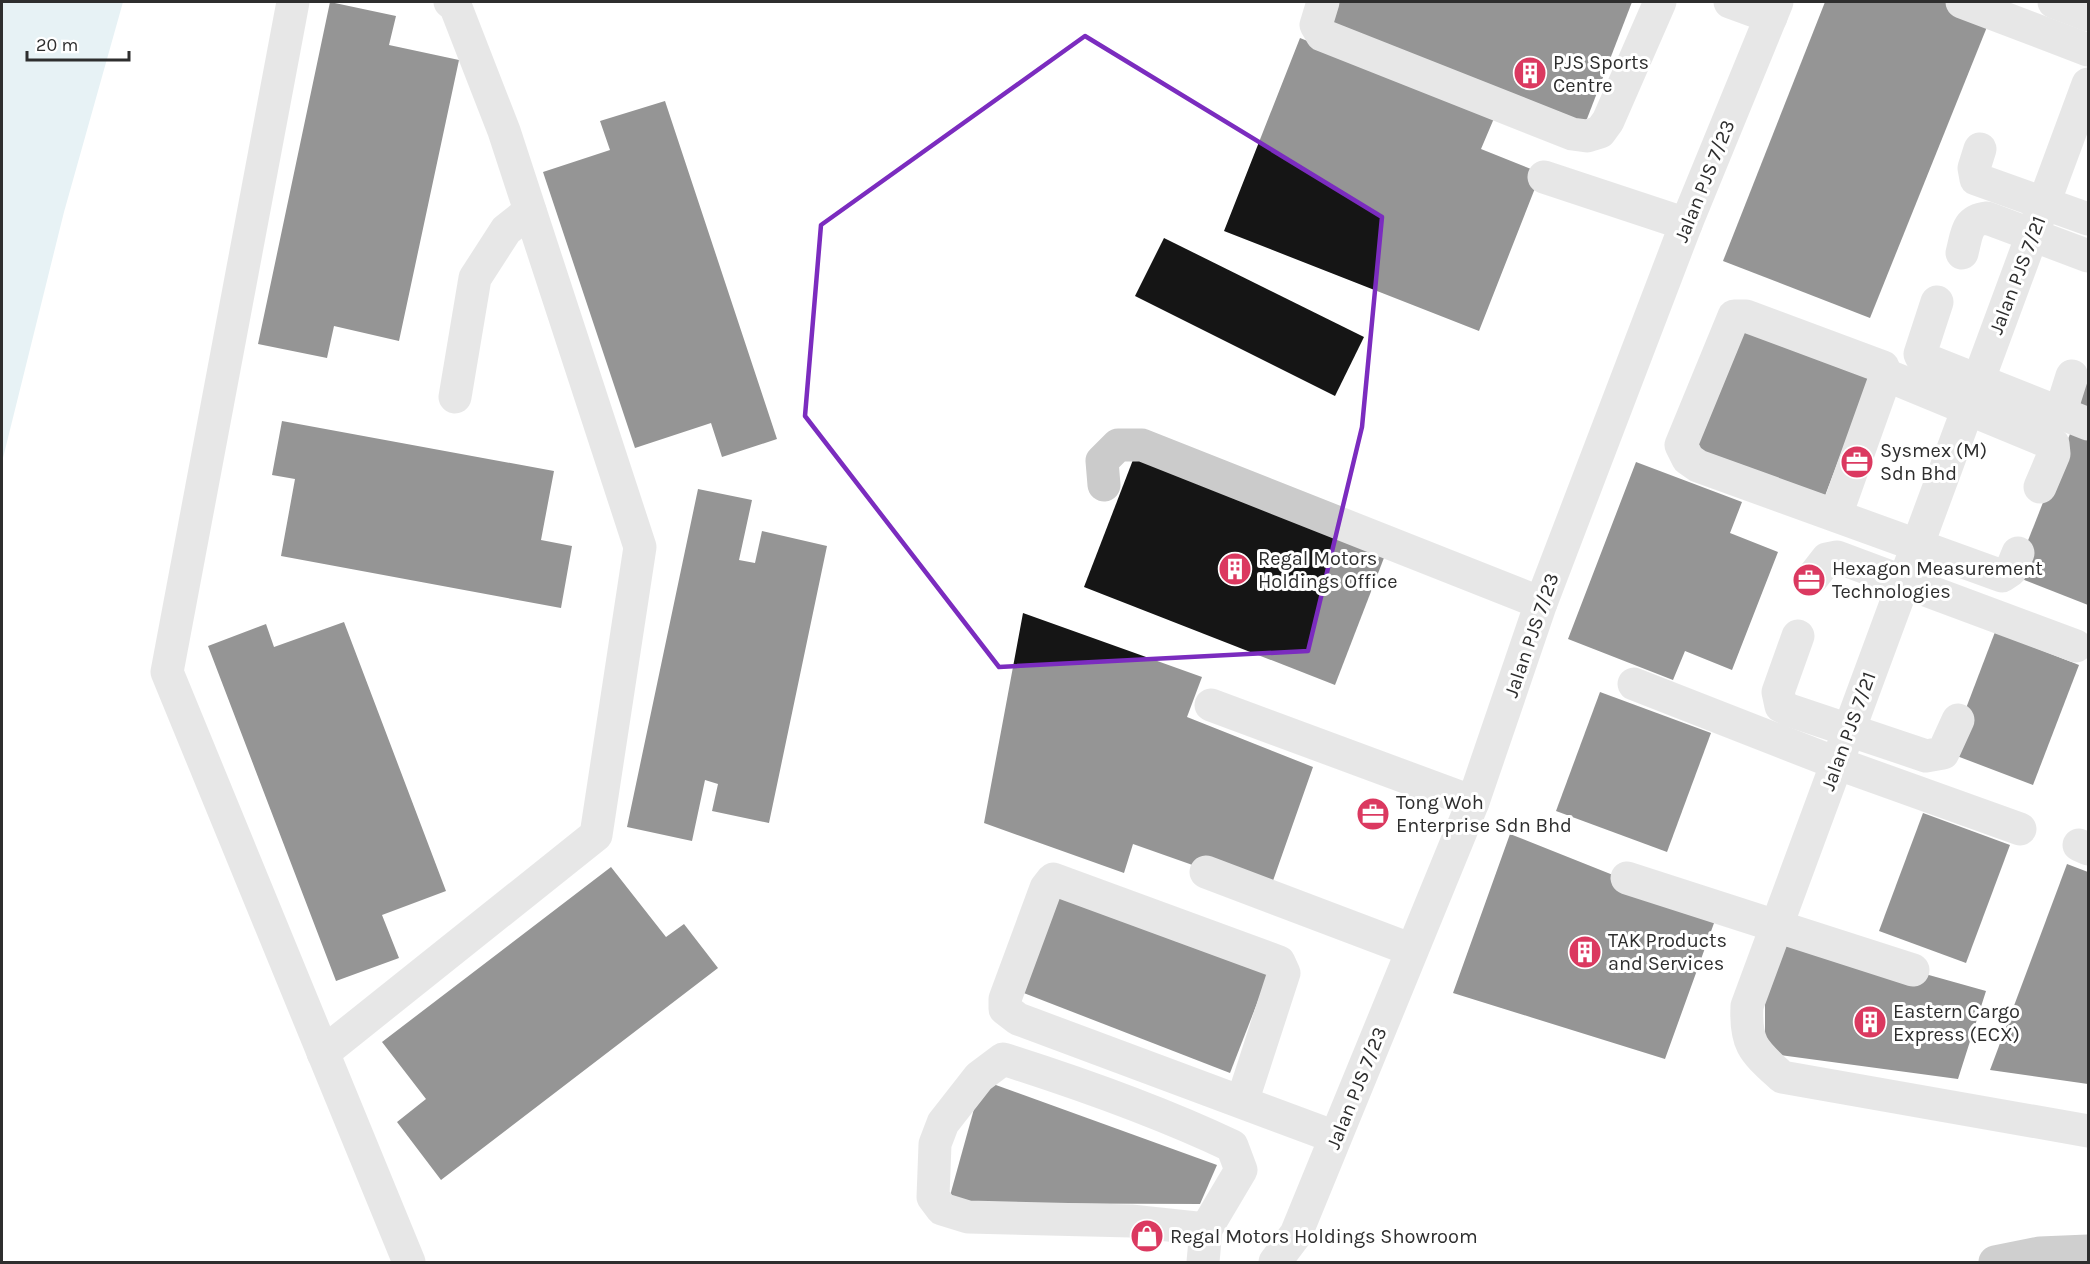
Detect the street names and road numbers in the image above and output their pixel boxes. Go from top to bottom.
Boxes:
street label: Jalan PJS 7/23 [1669,117,1739,246]
street label: Jalan PJS 7/21 [1984,213,2051,338]
street label: Jalan PJS 7/23 [1499,570,1563,700]
street label: Jalan PJS 7/21 [1816,669,1881,794]
street label: Jalan PJS 7/23 [1321,1024,1391,1153]

